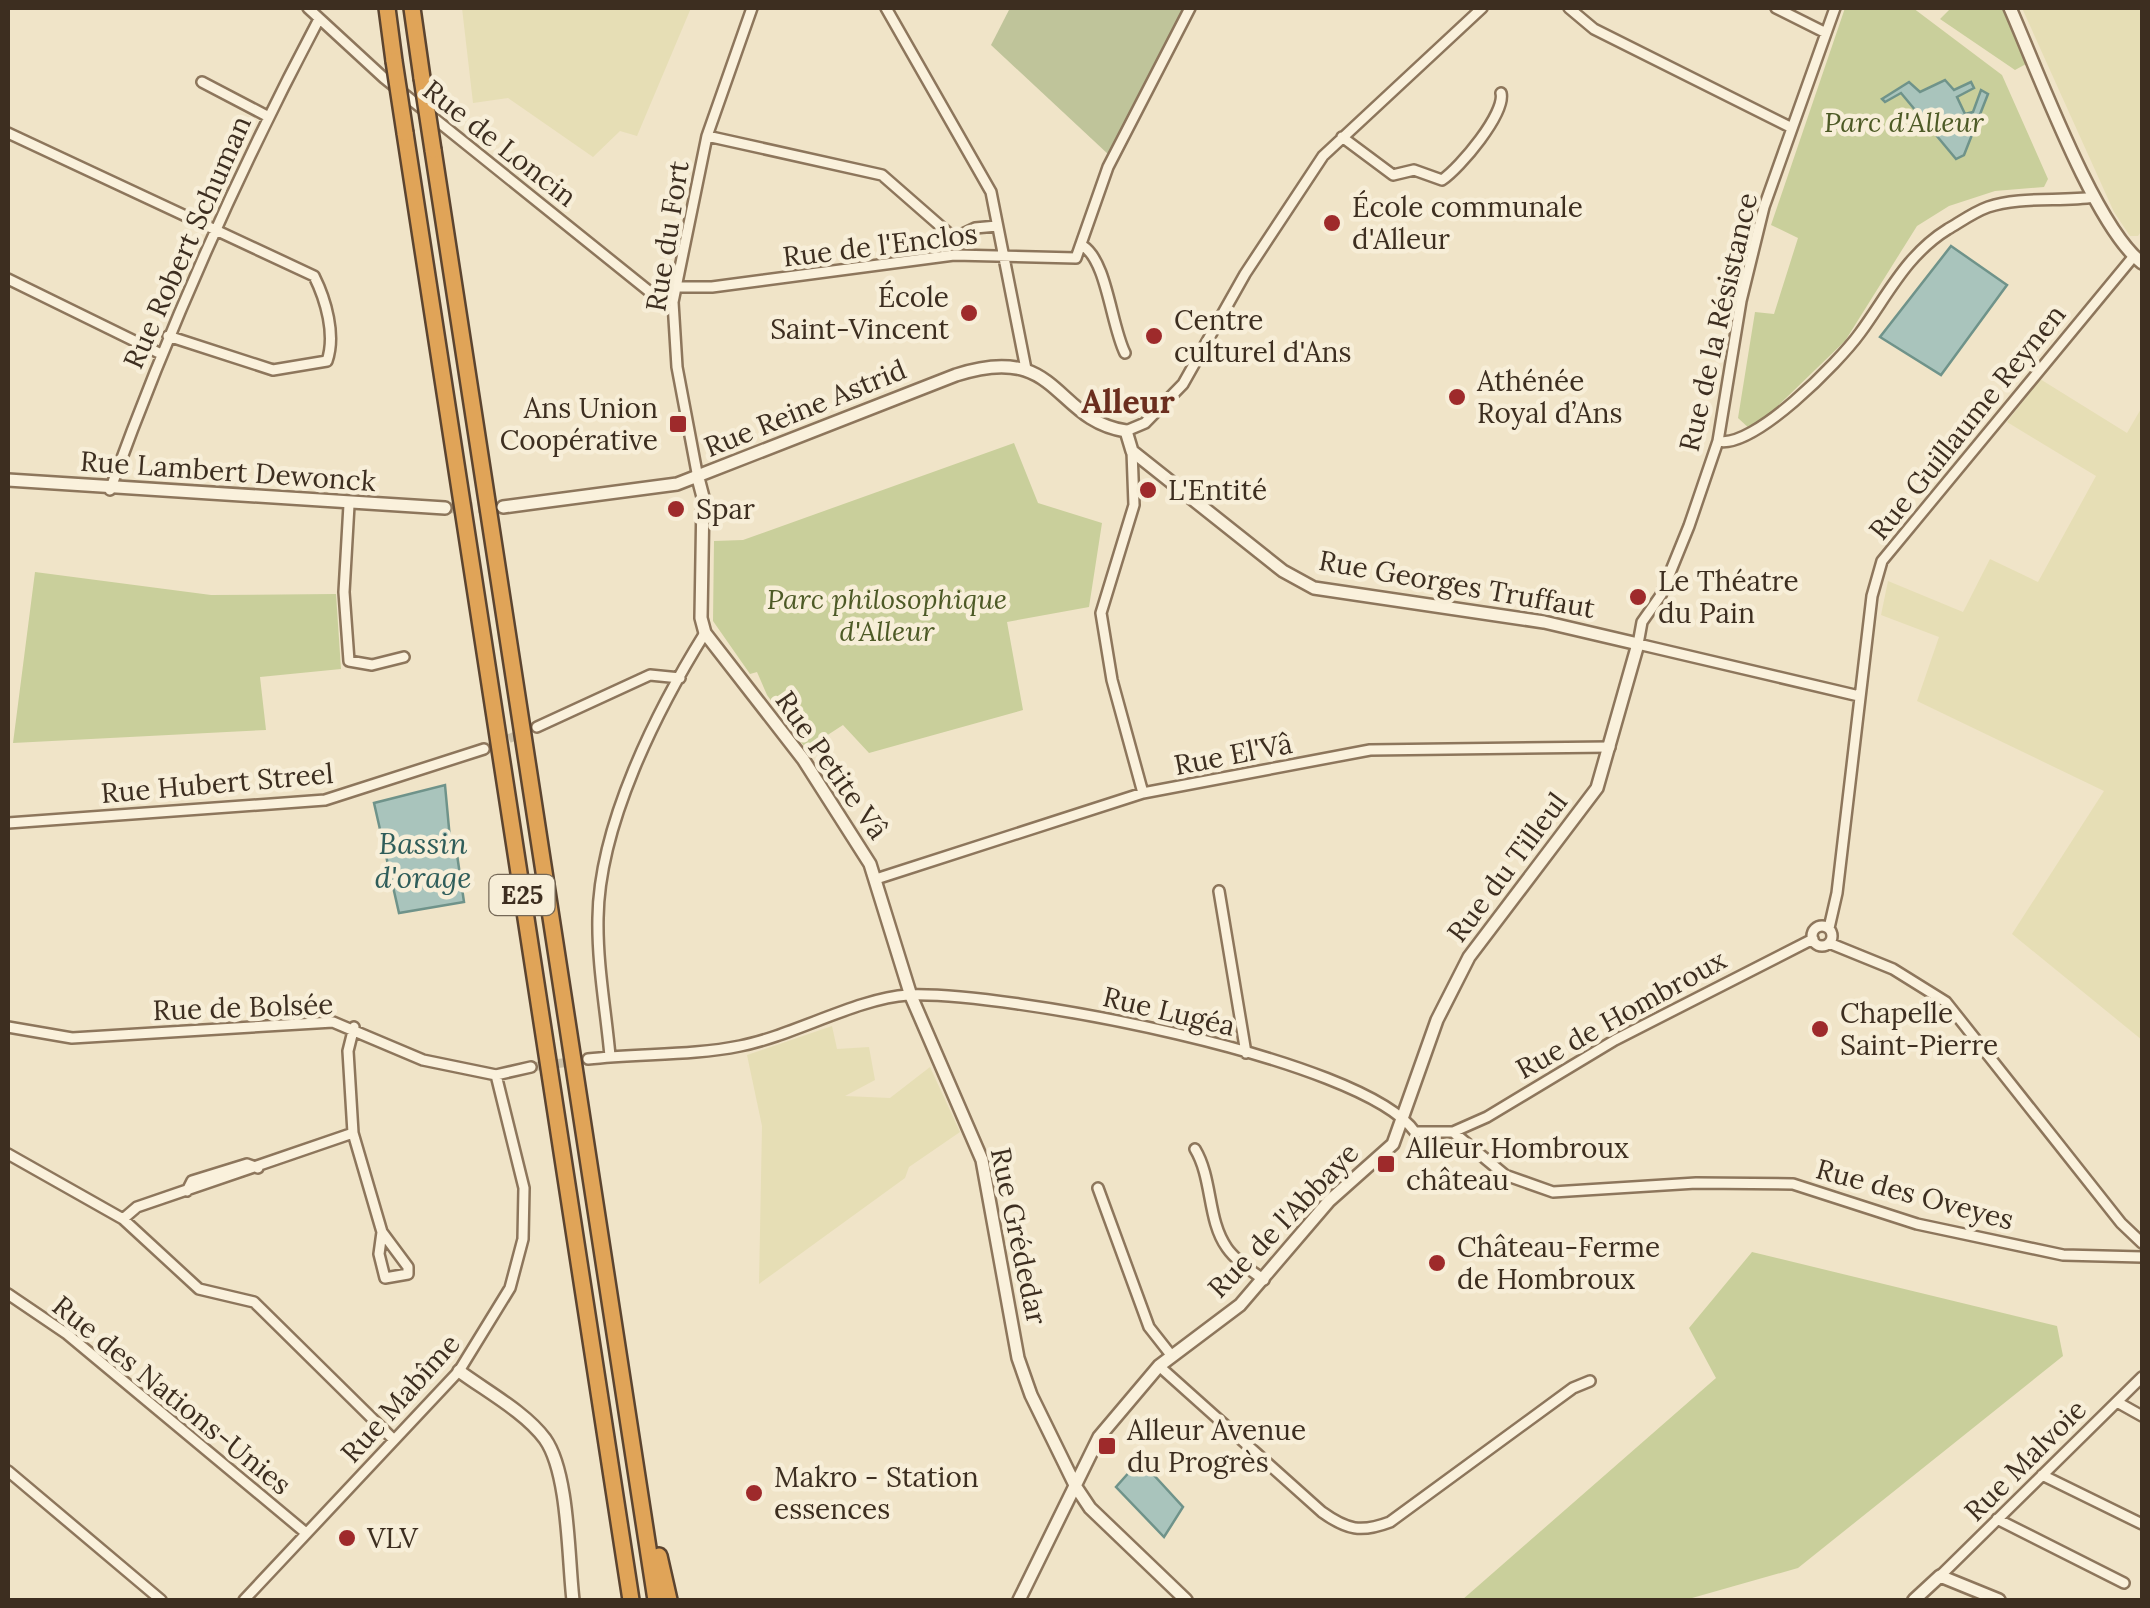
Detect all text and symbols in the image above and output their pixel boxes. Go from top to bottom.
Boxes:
street label: Rue de Loncin [416,72,584,214]
park label: Parc d'Alleur [1824,104,1984,140]
street label: Rue Robert Schuman [115,110,259,374]
street label: Rue du Fort [637,158,697,314]
place label: École communale d'Alleur [1352,189,1583,257]
street label: Rue de la Résistance [1671,189,1765,455]
marker: École communale d'Alleur [1321,212,1343,234]
street label: Rue de l'Enclos [781,215,979,275]
place label: École Saint-Vincent [770,279,949,347]
street label: Rue Guillaume Reynen [1861,297,2073,547]
marker: École Saint-Vincent [958,302,980,324]
place label: Centre culturel d'Ans [1174,302,1352,370]
marker: Centre culturel d'Ans [1143,325,1165,347]
street label: Rue Reine Astrid [699,351,911,465]
place label: Athénée Royal d’Ans [1476,363,1622,431]
district label: Alleur [1081,381,1175,422]
marker: Athénée Royal d’Ans [1446,386,1468,408]
place label: Ans Union Coopérative [500,390,658,458]
marker: Ans Union Coopérative [667,413,689,435]
street label: Rue Lambert Dewonck [79,443,377,499]
place label: L'Entité [1168,472,1267,508]
marker: L'Entité [1137,479,1159,501]
place label: Spar [696,491,755,527]
marker: Spar [665,498,687,520]
street label: Rue Georges Truffaut [1316,542,1598,626]
place label: Le Théatre du Pain [1658,563,1799,631]
park label: Parc philosophique d'Alleur [767,581,1007,649]
marker: Le Théatre du Pain [1627,586,1649,608]
street label: Rue Petite Vâ [768,684,896,846]
street label: Rue El'Vâ [1171,725,1295,783]
street label: Rue Hubert Streel [99,755,335,811]
street label: Rue du Tilleul [1439,785,1575,949]
water label: Bassin d'orage [374,824,472,896]
road number: E25 [490,875,554,915]
street label: Rue de Hombroux [1510,941,1733,1087]
street label: Rue Lugéa [1099,978,1239,1044]
street label: Rue de Bolsée [152,986,334,1028]
place label: Chapelle Saint-Pierre [1840,995,1998,1063]
marker: Chapelle Saint-Pierre [1809,1018,1831,1040]
place label: Alleur Hombroux château [1405,1130,1629,1198]
street label: Rue de l'Abbaye [1200,1135,1366,1305]
street label: Rue Grédedar [983,1144,1055,1328]
street label: Rue des Oveyes [1812,1150,2018,1238]
marker: Alleur Hombroux château [1375,1153,1397,1175]
place label: Château-Ferme de Hombroux [1457,1229,1660,1297]
marker: Château-Ferme de Hombroux [1426,1252,1448,1274]
street label: Rue des Nations-Unies [45,1288,299,1502]
street label: Rue Mabîme [333,1326,467,1470]
street label: Rue Malvoie [1956,1391,2094,1529]
place label: Alleur Avenue du Progrès [1126,1412,1306,1480]
marker: Alleur Avenue du Progrès [1096,1435,1118,1457]
place label: Makro - Station essences [774,1459,979,1527]
marker: Makro - Station essences [743,1482,765,1504]
place label: VLV [366,1520,418,1556]
marker: VLV [336,1527,358,1549]

